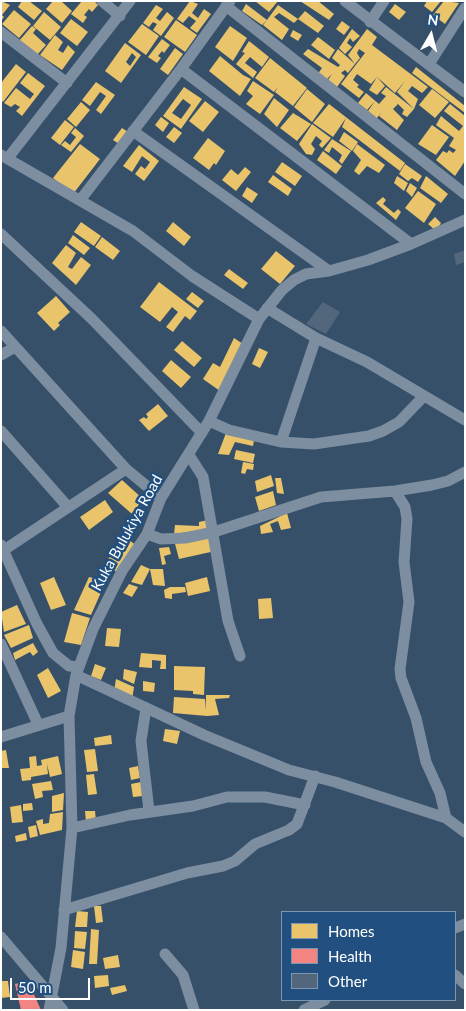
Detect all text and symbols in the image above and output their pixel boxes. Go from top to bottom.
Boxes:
north arrow [406,10,456,60]
text: N [427,10,440,29]
street label: Kuka Bulukiya Road [88,472,166,594]
legend [281,911,456,1001]
text: Homes [328,922,374,940]
text: Health [328,947,372,965]
scale bar [12,968,92,1000]
text: Other [328,972,367,990]
text: 50 m [18,978,52,996]

